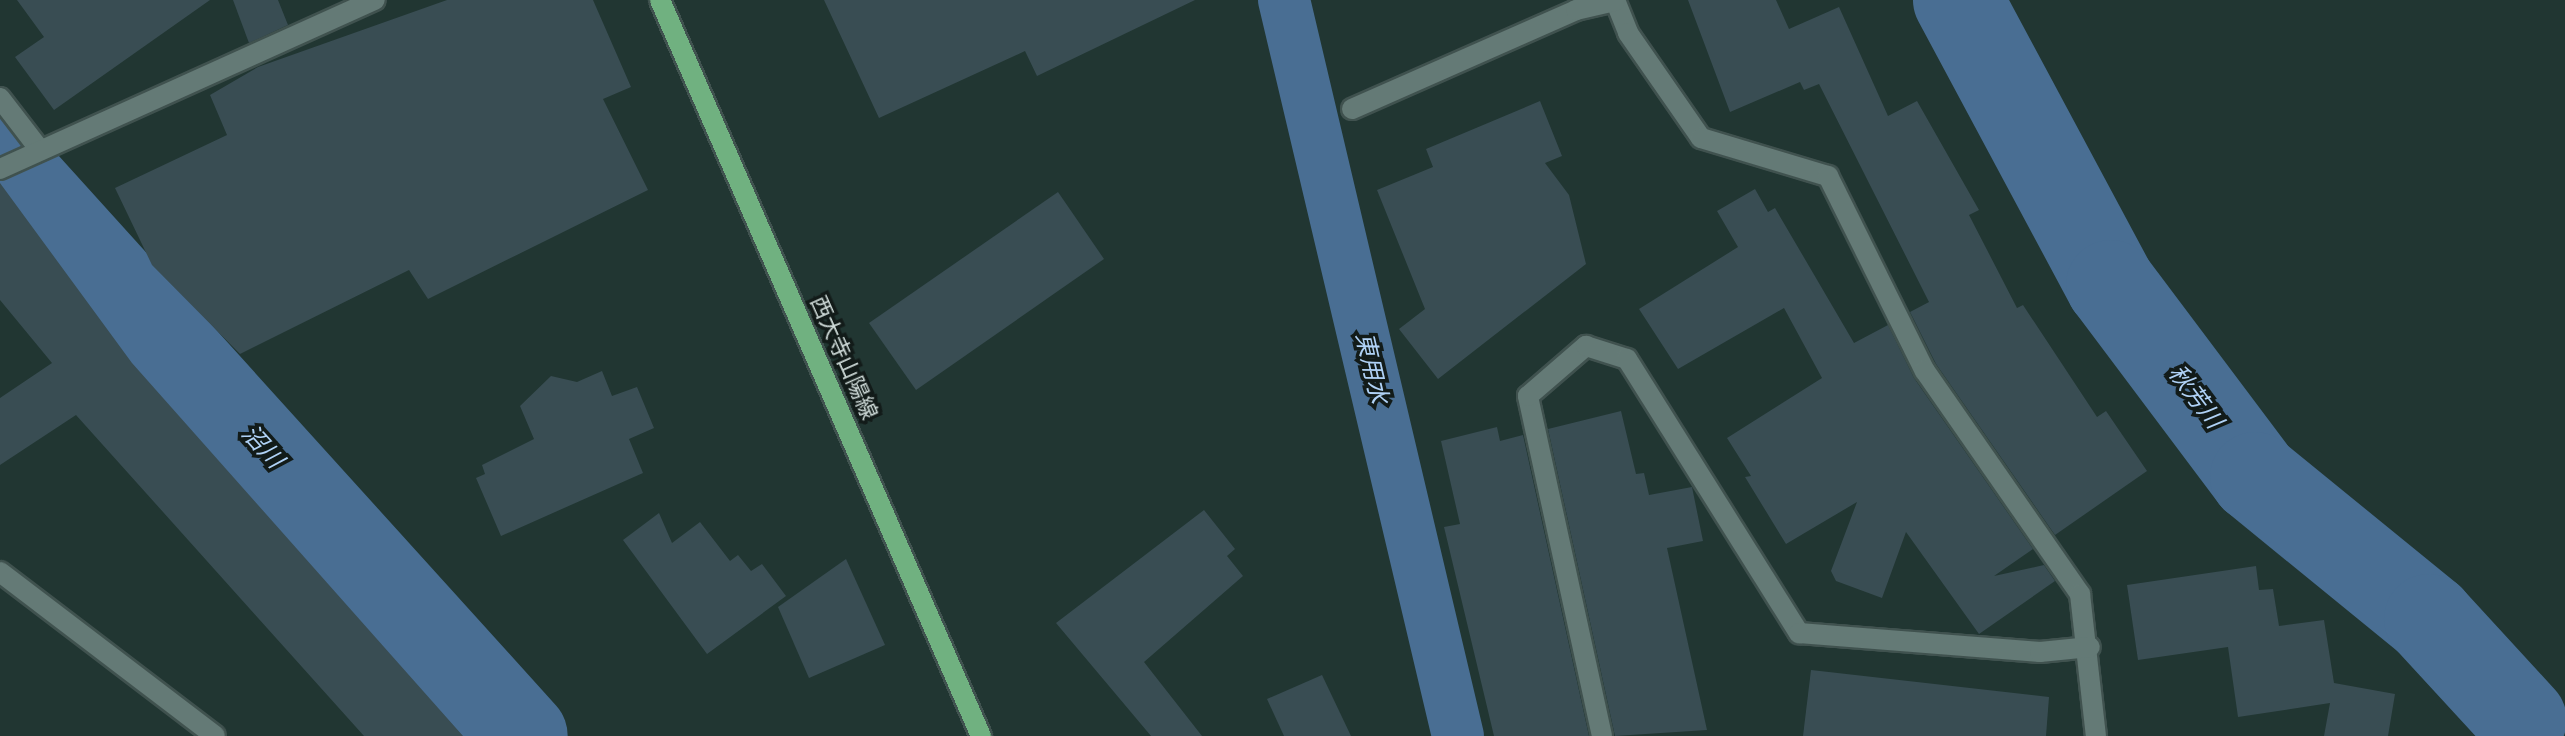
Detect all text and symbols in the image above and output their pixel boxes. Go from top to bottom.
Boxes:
street label: 西大寺山陽線 [804,292,882,424]
water label: 東用水 [1349,330,1393,406]
water label: 秋芳川 [2162,360,2228,434]
water label: 沼川 [235,420,289,474]

